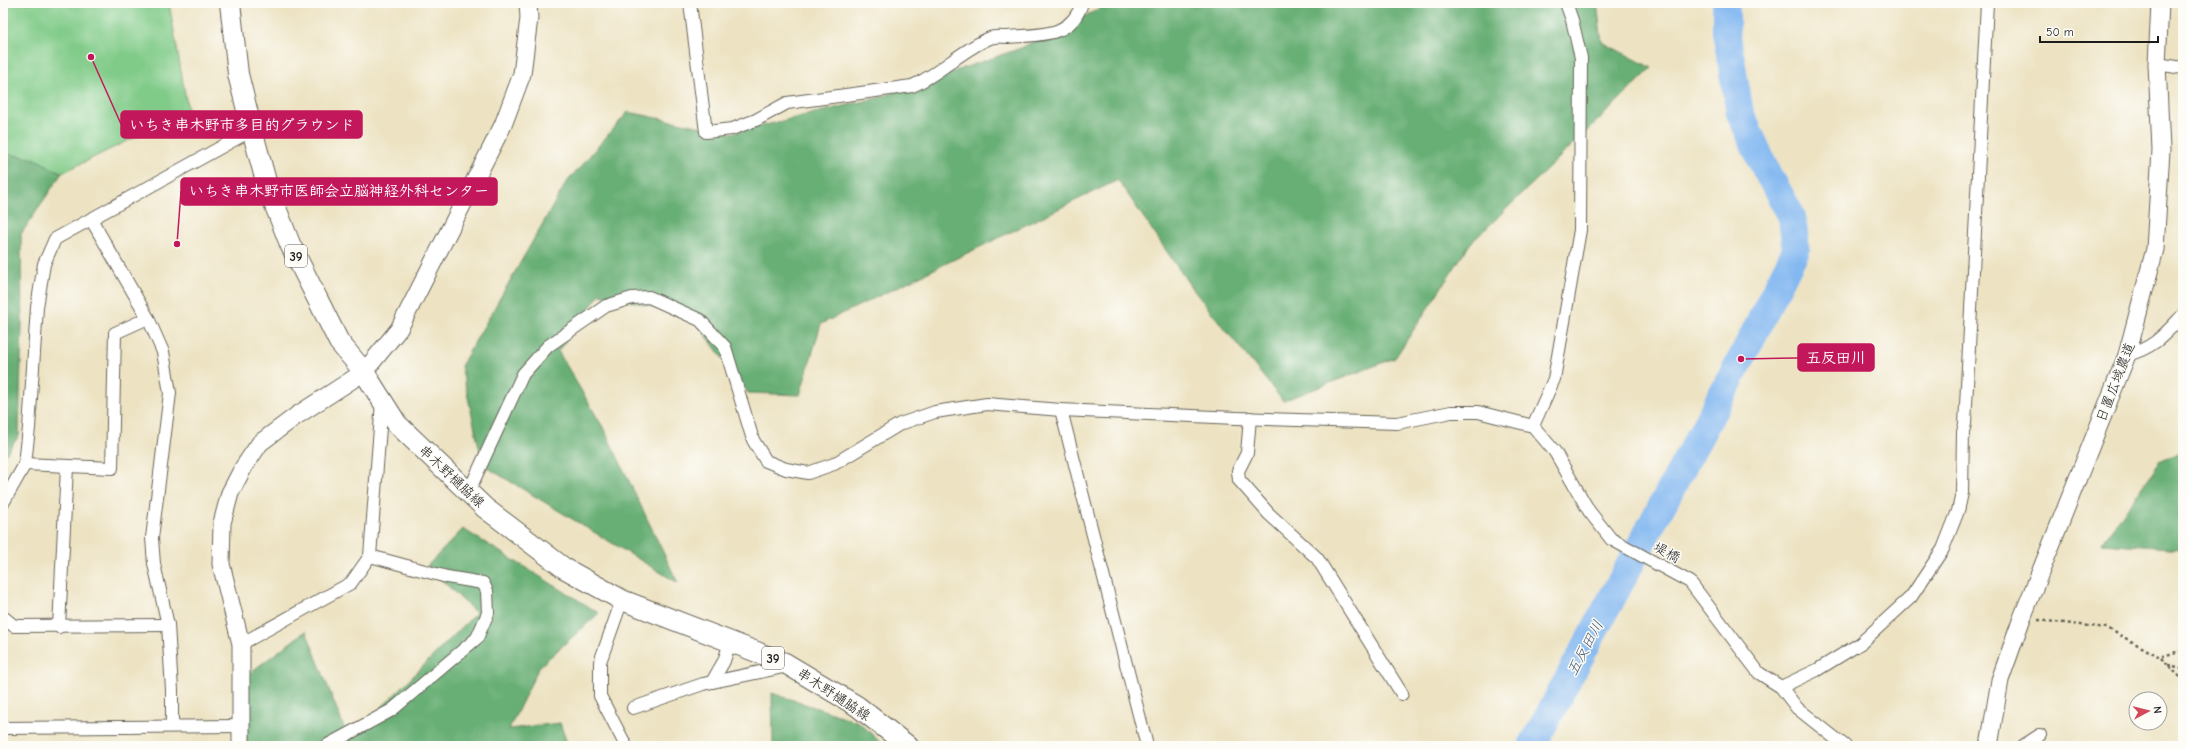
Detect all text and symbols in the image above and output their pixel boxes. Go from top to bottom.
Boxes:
scale bar [2040,18,2158,44]
text: 50 m [2046,25,2074,39]
callout: いちき串木野市多目的グラウンド [121,111,362,138]
text: いちき串木野市多目的グラウンド [129,116,355,134]
callout: いちき串木野市医師会立脳神経外科センター [181,178,497,205]
text: いちき串木野市医師会立脳神経外科センター [189,182,489,200]
road number: 39 [285,245,307,267]
street label: 日置広域農道 [2092,340,2138,424]
callout: 五反田川 [1798,344,1874,371]
text: 五反田川 [1806,349,1866,367]
street label: 串木野樋脇線 [415,442,488,511]
street label: 堤橋 [1650,538,1683,567]
water label: 五反田川 [1563,617,1607,679]
road number: 39 [762,647,784,669]
street label: 串木野樋脇線 [794,664,874,724]
north arrow [2128,691,2168,731]
text: N [2151,705,2164,714]

